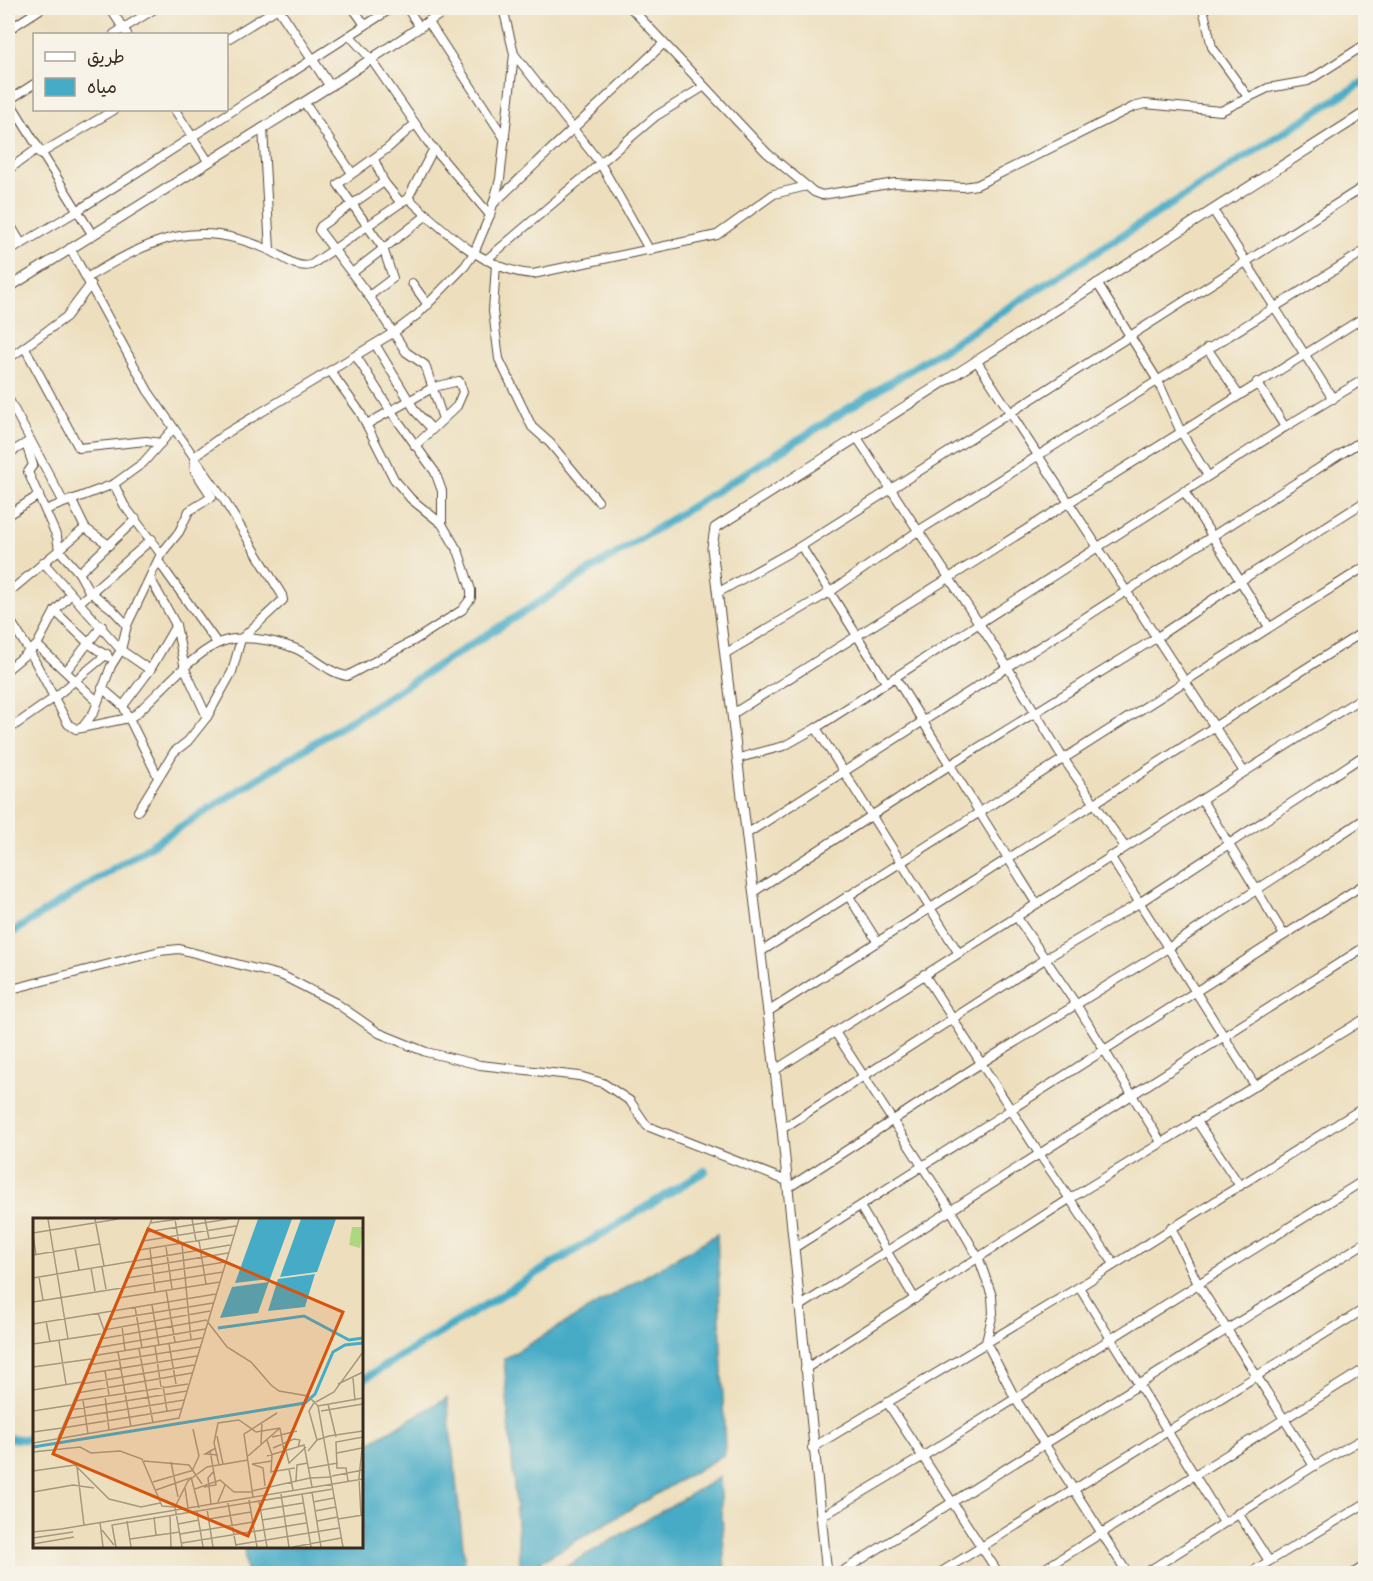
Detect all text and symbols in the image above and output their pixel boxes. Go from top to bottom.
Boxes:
legend [33,33,228,111]
text: طريق [87,42,125,69]
text: مياه [87,72,117,99]
inset map [33,1218,363,1548]

